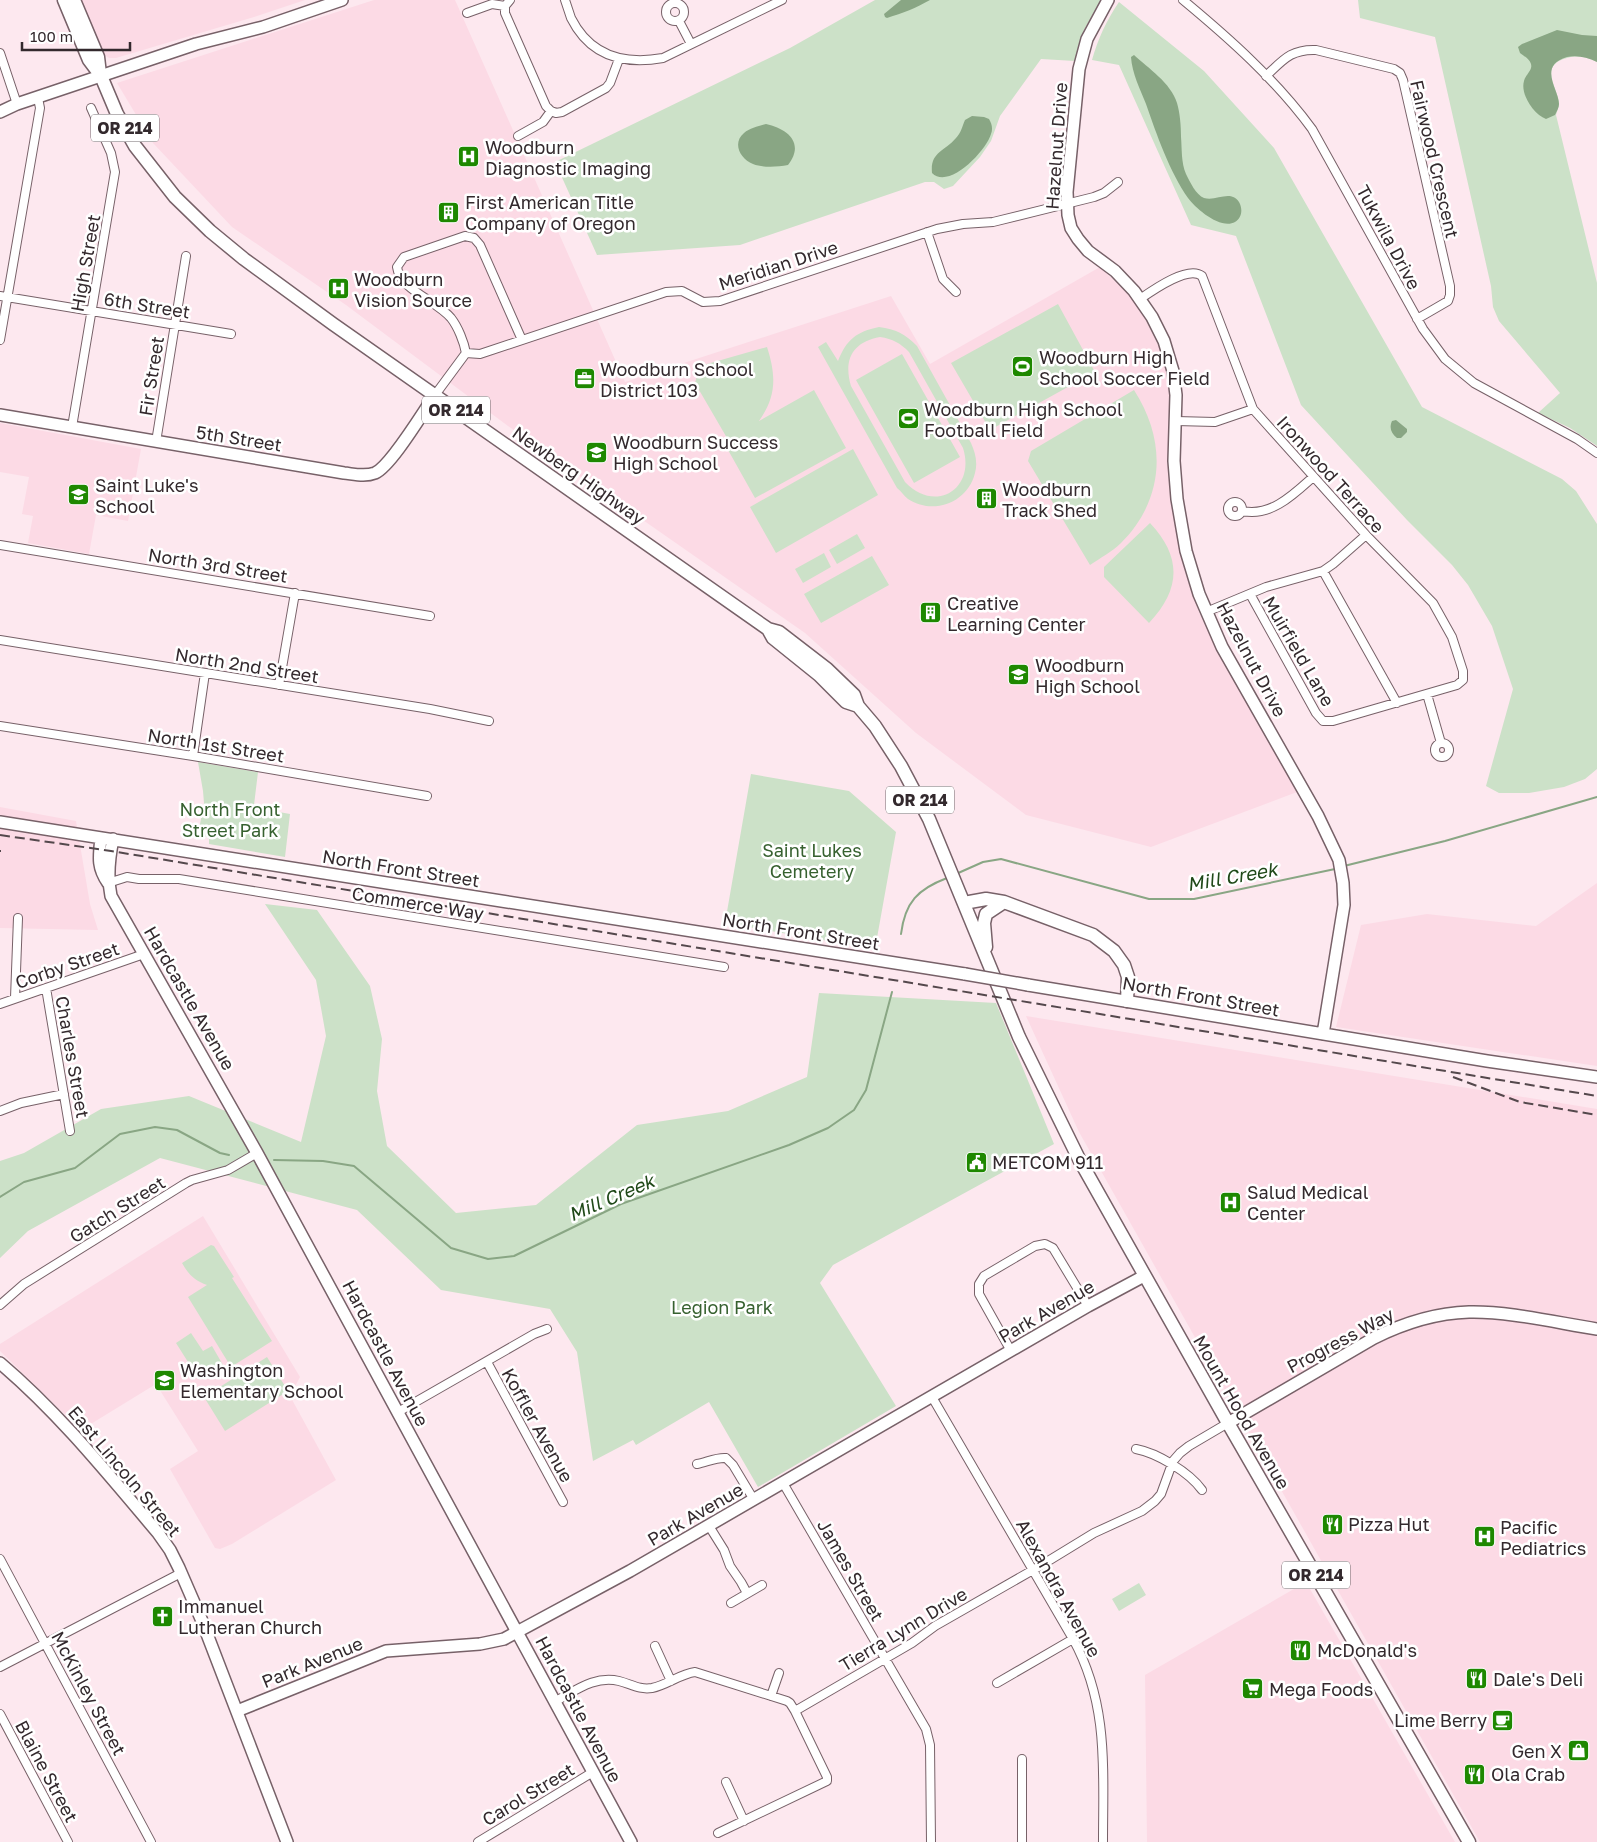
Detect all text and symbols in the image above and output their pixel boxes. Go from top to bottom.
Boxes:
scale bar [22,20,130,52]
text: 100 m [30,27,73,45]
street label: Fairwood Crescent [1406,78,1464,240]
street label: Hazelnut Drive [1041,82,1071,210]
road number: OR 214 [91,115,159,142]
place label: Woodburn Diagnostic Imaging [485,136,651,179]
hospital icon: Woodburn Diagnostic Imaging [457,145,481,169]
street label: Tukwila Drive [1352,181,1426,293]
place label: First American Title Company of Oregon [465,191,636,234]
building icon: First American Title Company of Oregon [437,200,461,224]
street label: High Street [66,213,104,313]
street label: Meridian Drive [716,235,840,295]
place label: Woodburn Vision Source [354,268,472,311]
hospital icon: Woodburn Vision Source [326,277,350,301]
street label: 6th Street [102,287,192,323]
street label: Fir Street [134,335,168,417]
place label: Woodburn High School Soccer Field [1039,346,1210,389]
sports icon: Woodburn High School Soccer Field [1011,355,1035,379]
place label: Woodburn School District 103 [600,358,754,401]
office icon: Woodburn School District 103 [572,367,596,391]
road number: OR 214 [422,396,490,424]
place label: Woodburn High School Football Field [924,398,1123,441]
sports icon: Woodburn High School Football Field [896,407,920,431]
street label: Ironwood Terrace [1273,411,1389,537]
street label: 5th Street [195,420,283,456]
street label: Newberg Highway [508,421,650,529]
place label: Woodburn Success High School [613,431,778,474]
school or university icon: Woodburn Success High School [585,440,609,464]
place label: Saint Luke's School [95,474,198,517]
place label: Woodburn Track Shed [1002,478,1097,521]
school or university icon: Saint Luke's School [67,483,91,507]
building icon: Woodburn Track Shed [974,487,998,511]
street label: North 3rd Street [147,543,289,587]
place label: Creative Learning Center [947,592,1085,635]
street label: Muirfield Lane [1259,592,1339,710]
street label: Hazelnut Drive [1212,598,1292,720]
building icon: Creative Learning Center [919,601,943,625]
street label: North 2nd Street [174,643,320,687]
place label: Woodburn High School [1035,654,1140,697]
school or university icon: Woodburn High School [1007,663,1031,687]
street label: North 1st Street [146,723,286,767]
road number: OR 214 [886,786,954,814]
park label: North Front Street Park [179,798,281,841]
park label: Saint Lukes Cemetery [762,839,862,882]
street label: North Front Street [321,845,481,891]
water label: Mill Creek [1185,856,1281,895]
street label: Commerce Way [350,882,486,924]
street label: North Front Street [721,908,881,954]
street label: Hardcastle Avenue [140,922,240,1074]
street label: Corby Street [12,937,122,993]
street label: North Front Street [1121,971,1281,1021]
street label: Charles Street [51,994,95,1120]
public building icon: METCOM 911 [964,1150,988,1174]
place label: METCOM 911 [992,1151,1104,1173]
water label: Mill Creek [565,1168,660,1225]
street label: Gatch Street [65,1171,169,1247]
place label: Salud Medical Center [1247,1181,1369,1224]
hospital icon: Salud Medical Center [1219,1190,1243,1214]
street label: Park Avenue [994,1275,1098,1347]
street label: Hardcastle Avenue [338,1276,434,1430]
park label: Legion Park [671,1296,773,1318]
street label: Progress Way [1283,1303,1397,1377]
street label: Mount Hood Avenue [1189,1331,1295,1493]
place label: Washington Elementary School [180,1359,344,1402]
street label: Koffler Avenue [498,1364,578,1486]
school or university icon: Washington Elementary School [152,1368,176,1392]
street label: East Lincoln Street [64,1401,186,1541]
street label: Park Avenue [643,1478,747,1550]
restaurant icon: Pizza Hut [1320,1512,1344,1536]
place label: Pizza Hut [1348,1513,1430,1535]
street label: James Street [813,1515,889,1625]
street label: Alexandra Avenue [1012,1515,1106,1661]
place label: Pacific Pediatrics [1500,1516,1586,1559]
hospital icon: Pacific Pediatrics [1472,1525,1496,1549]
road number: OR 214 [1282,1562,1350,1588]
street label: Tierra Lynn Drive [835,1582,971,1676]
place label: Immanuel Lutheran Church [178,1595,322,1638]
church icon: Immanuel Lutheran Church [150,1604,174,1628]
street label: McKinley Street [47,1627,131,1759]
street label: Park Avenue [258,1632,366,1692]
street label: Hardcastle Avenue [531,1632,627,1786]
restaurant icon: McDonald's [1289,1638,1313,1662]
place label: McDonald's [1317,1639,1417,1661]
restaurant icon: Dale's Deli [1465,1667,1489,1691]
place label: Dale's Deli [1493,1668,1583,1690]
supermarket icon: Mega Foods [1241,1677,1265,1701]
place label: Mega Foods [1269,1678,1373,1700]
cafe icon: Lime Berry [1491,1708,1515,1732]
place label: Lime Berry [1394,1709,1487,1731]
street label: Blaine Street [11,1716,83,1826]
shop icon: Gen X [1566,1739,1590,1763]
place label: Gen X [1511,1740,1562,1762]
street label: Carol Street [478,1758,578,1830]
restaurant icon: Ola Crab [1463,1762,1487,1786]
place label: Ola Crab [1491,1763,1565,1785]

